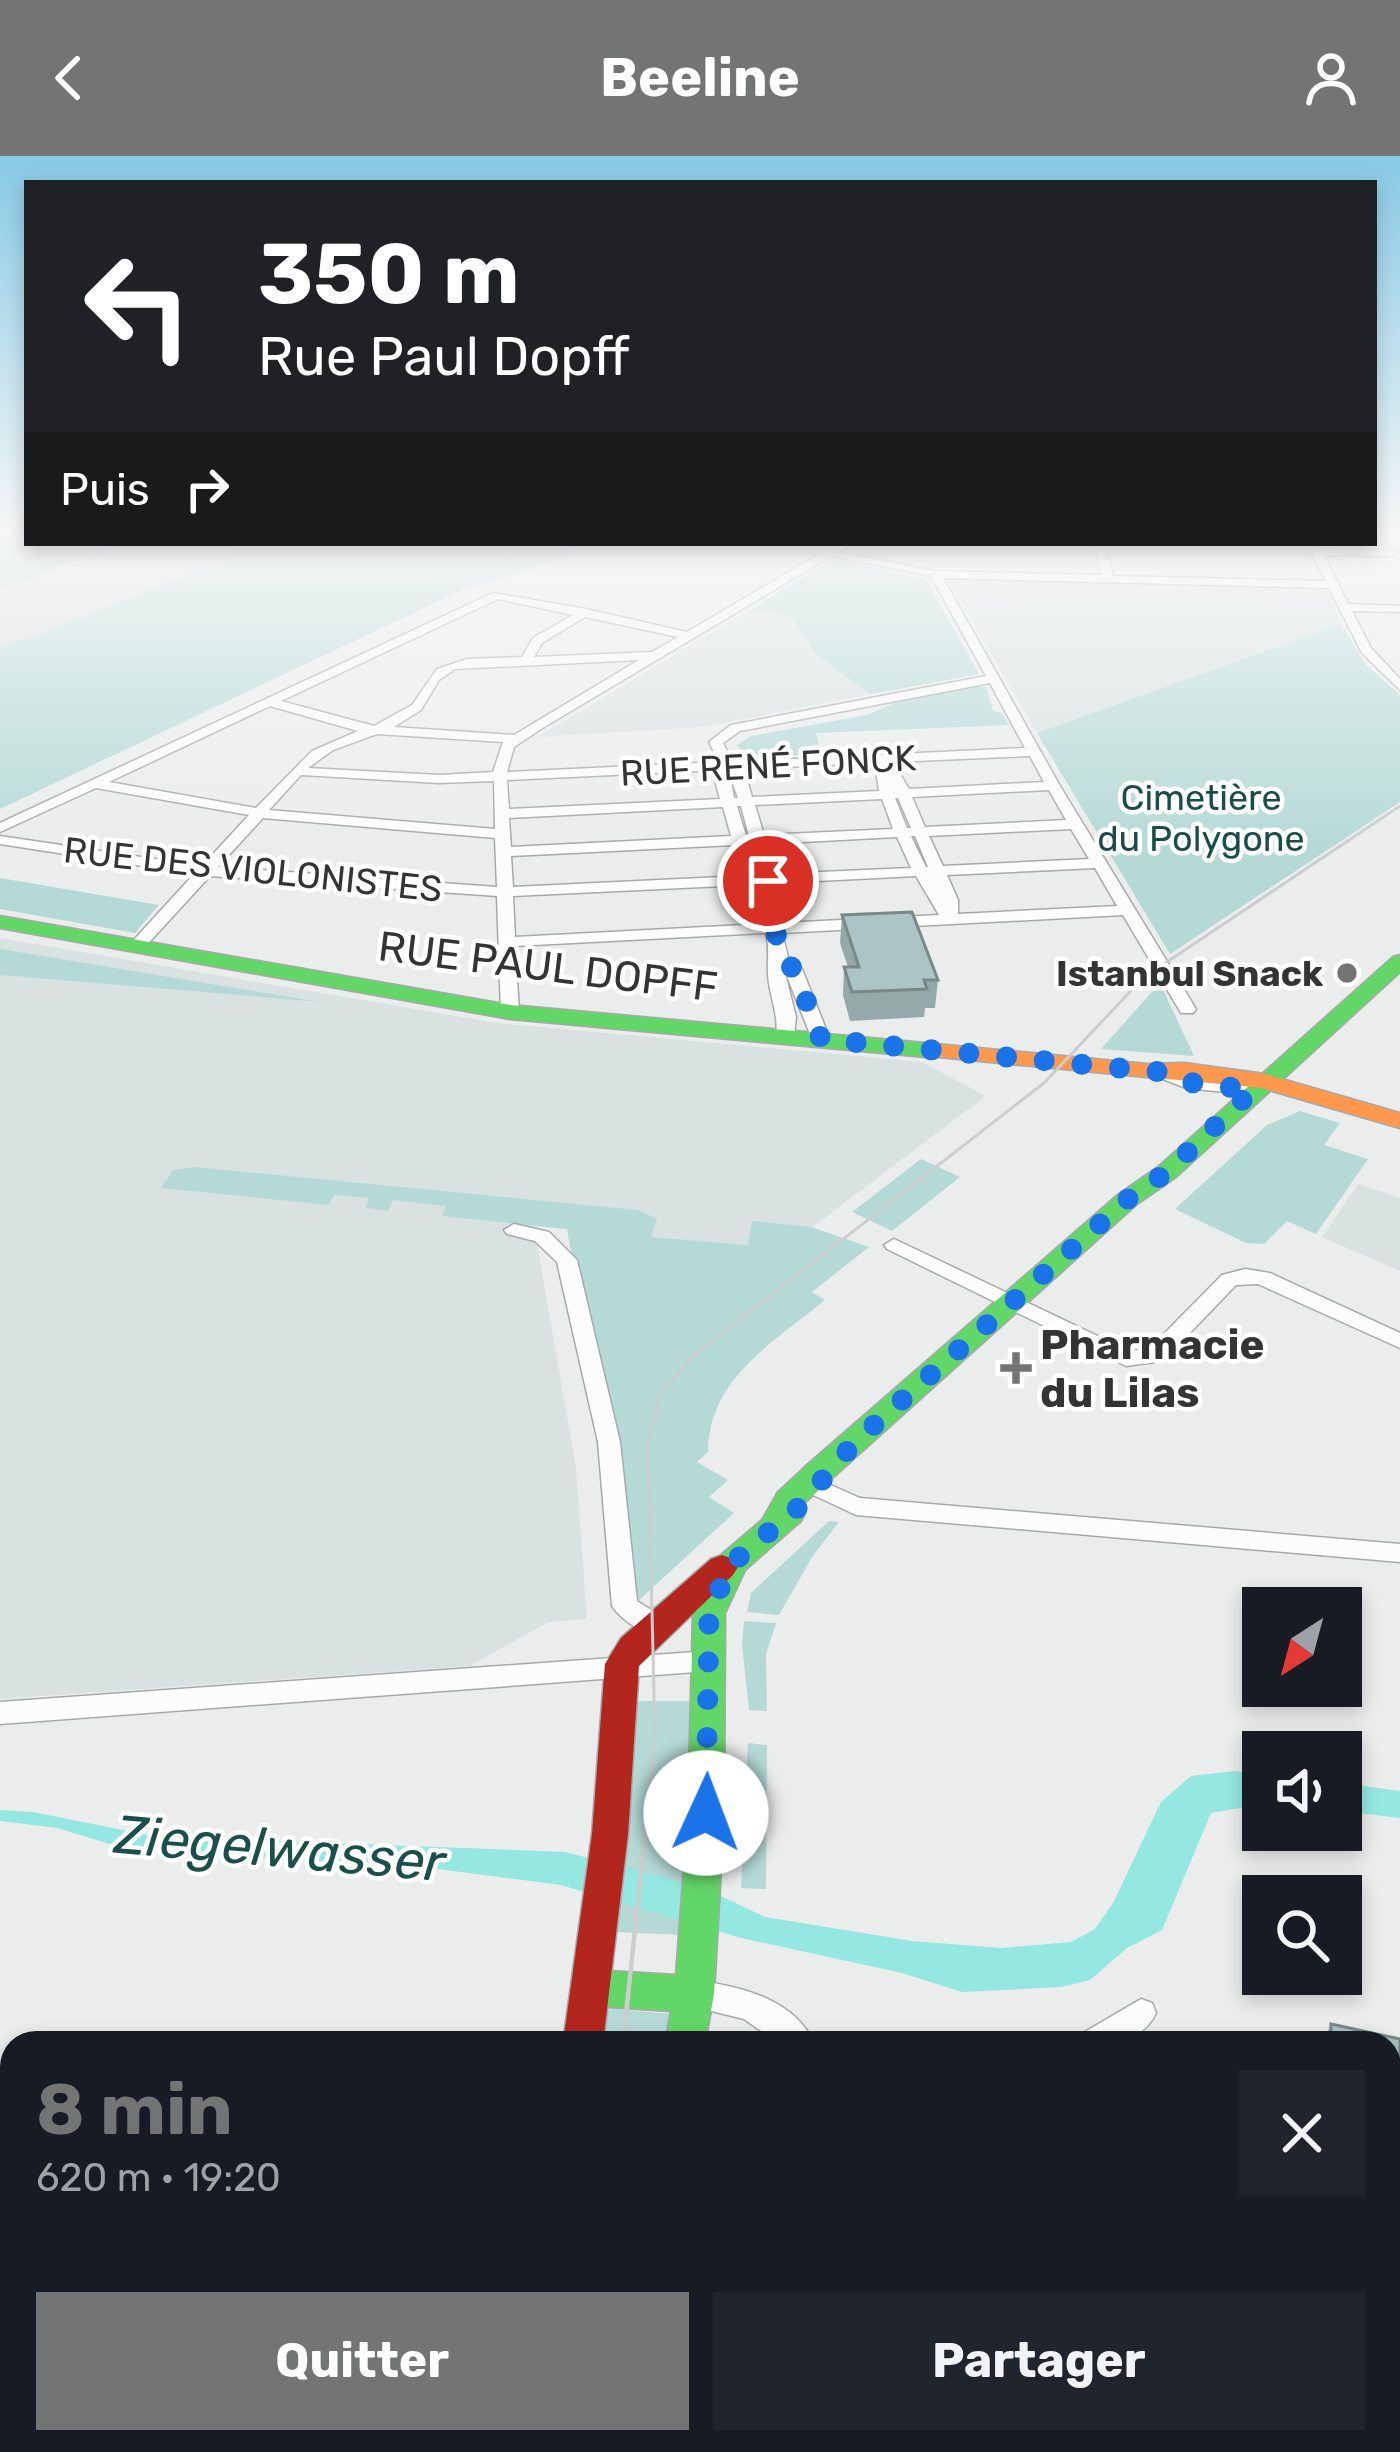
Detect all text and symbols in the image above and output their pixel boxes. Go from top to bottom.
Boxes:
icon: back [36,45,102,111]
icon: person [1298,45,1364,111]
text: Beeline [600,46,800,110]
text: 350 m [258,224,520,324]
icon: left [60,228,216,384]
text: Rue Paul Dopff [258,325,630,389]
icon: right [174,456,240,522]
text: Puis [60,463,150,516]
street label: RUE RENÉ FONCK [619,736,917,795]
park label: Cimetière du Polygone [1097,776,1305,860]
street label: RUE DES VIOLONISTES [62,828,444,911]
pin [717,830,819,932]
icon: arrive [735,848,801,914]
street label: RUE PAUL DOPFF [375,921,720,1013]
place label: Istanbul Snack [1056,952,1323,995]
marker: Istanbul Snack [1334,960,1360,986]
place label: Pharmacie du Lilas [1040,1320,1265,1418]
marker: Pharmacie du Lilas [1003,1355,1029,1381]
north arrow [1242,1587,1362,1707]
map controls [1242,1587,1362,1995]
button: sound [1242,1731,1362,1851]
position arrow [643,1750,769,1876]
water label: Ziegelwasser [110,1802,450,1896]
button: search [1242,1875,1362,1995]
text: 8 min [36,2067,233,2152]
button: close [1239,2070,1365,2196]
text: 620 m · 19:20 [36,2155,281,2201]
button: Quitter [36,2292,689,2430]
button: Partager [713,2292,1365,2430]

